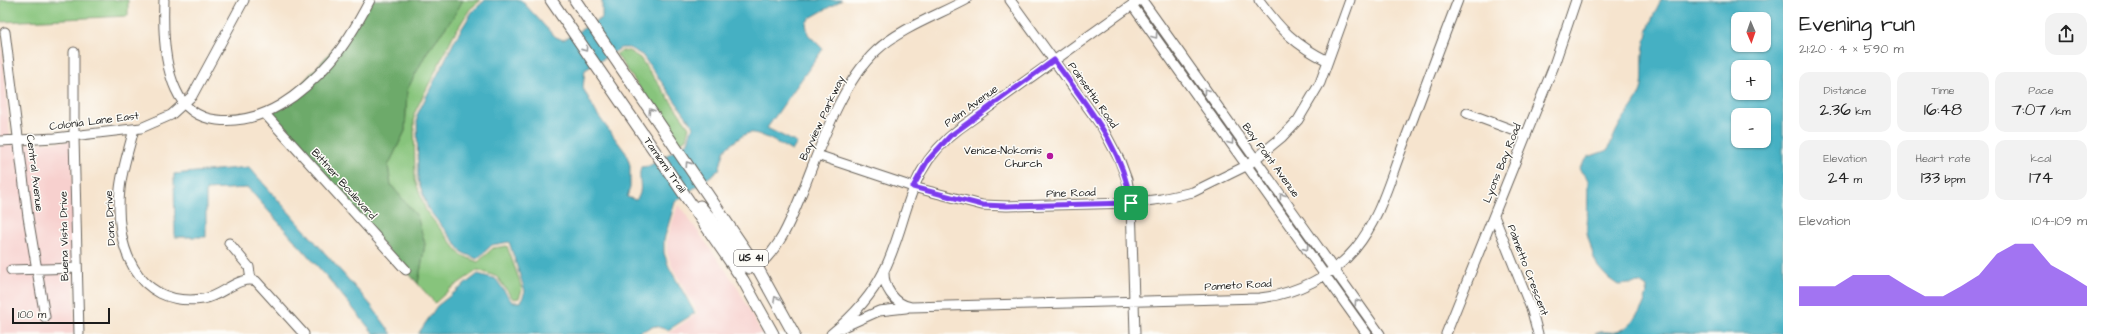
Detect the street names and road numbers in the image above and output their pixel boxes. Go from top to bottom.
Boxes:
street label: Poinsettia Road [1065,59,1122,131]
street label: Bayview Parkway [796,73,849,163]
street label: Palm Avenue [941,81,1001,131]
street label: Colonia Lane East [48,108,140,134]
street label: Bay Point Avenue [1238,120,1303,201]
street label: Lyons Bay Road [1479,121,1526,205]
street label: Central Avenue [23,134,47,212]
street label: Tamiami Trail [640,134,690,196]
street label: Bittner Boulevard [308,145,380,223]
street label: Pine Road [1046,185,1097,201]
street label: Dona Drive [101,190,119,246]
street label: Buena Vista Drive [56,191,72,281]
street label: Palmetto Crescent [1504,222,1552,318]
road number: US 41 [734,250,768,266]
street label: Pameto Road [1204,276,1272,294]

